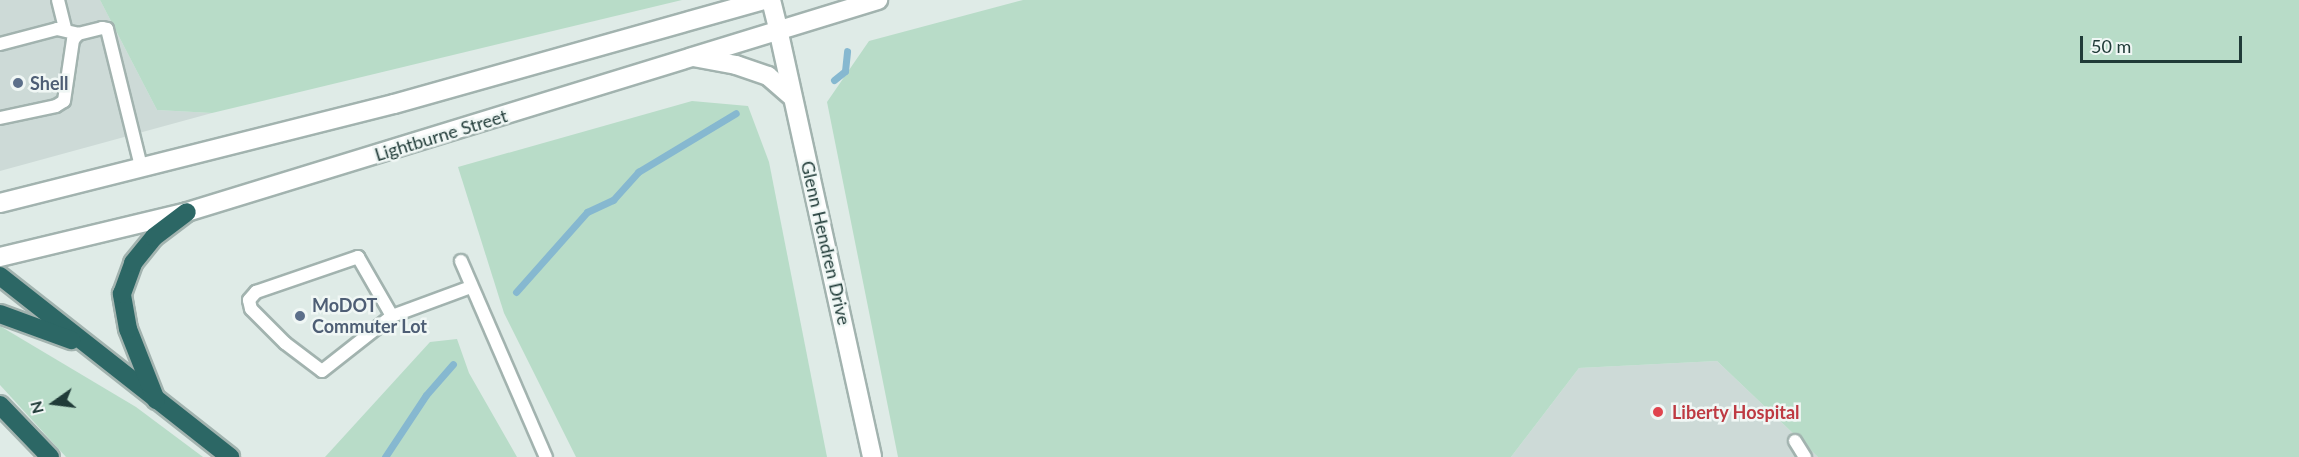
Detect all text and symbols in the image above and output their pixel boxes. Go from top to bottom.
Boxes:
scale bar [2083,24,2245,62]
text: 50 m [2091,35,2131,57]
place label: Shell [30,72,68,94]
marker: Shell [11,76,25,90]
street label: Lightburne Street [372,105,510,165]
street label: Glenn Hendren Drive [797,159,855,327]
place label: MoDOT Commuter Lot [312,295,427,338]
marker: MoDOT Commuter Lot [293,309,307,323]
north arrow [24,373,84,433]
text: N [25,399,47,416]
place label: Liberty Hospital [1672,401,1800,423]
marker: Liberty Hospital [1649,403,1667,421]

